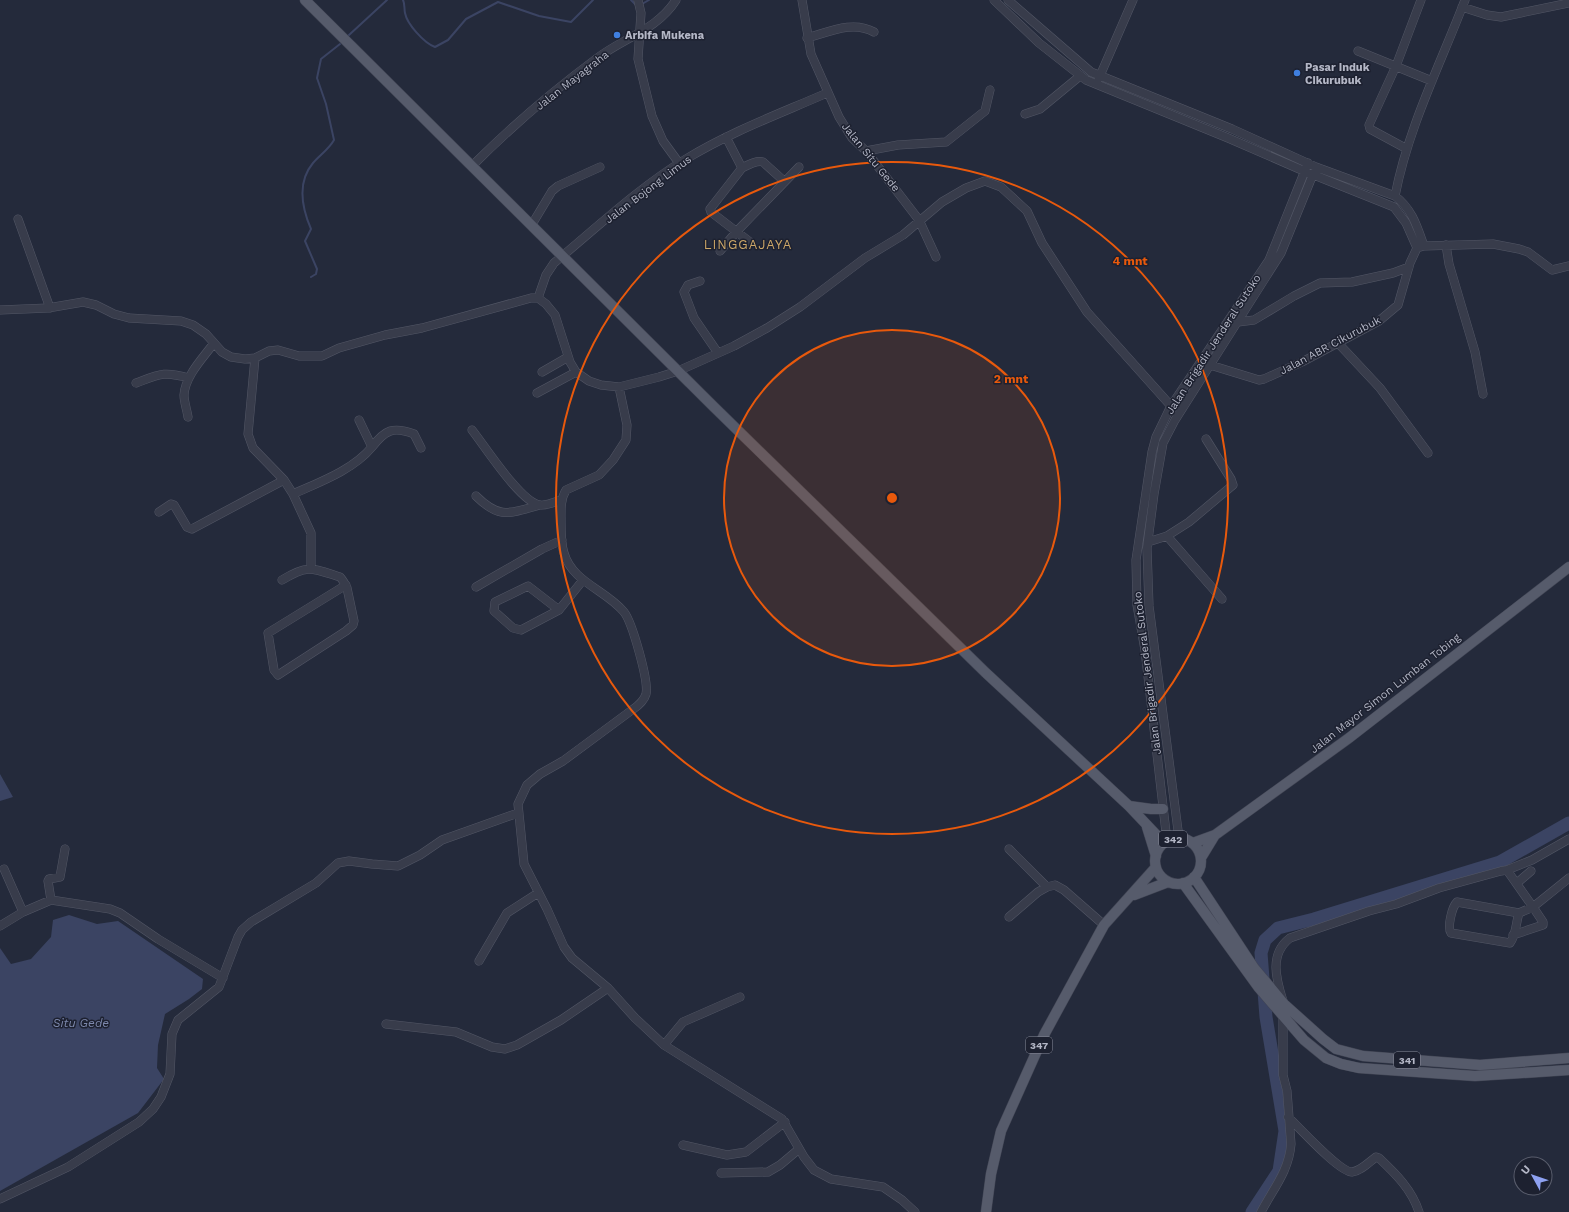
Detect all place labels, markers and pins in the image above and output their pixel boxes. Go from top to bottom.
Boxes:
place label: Arbifa Mukena [625,29,705,42]
marker: Arbifa Mukena [612,30,622,40]
place label: Pasar Induk Cikurubuk [1305,61,1370,87]
marker: Pasar Induk Cikurubuk [1292,68,1302,78]
centre of rings [885,491,899,505]

